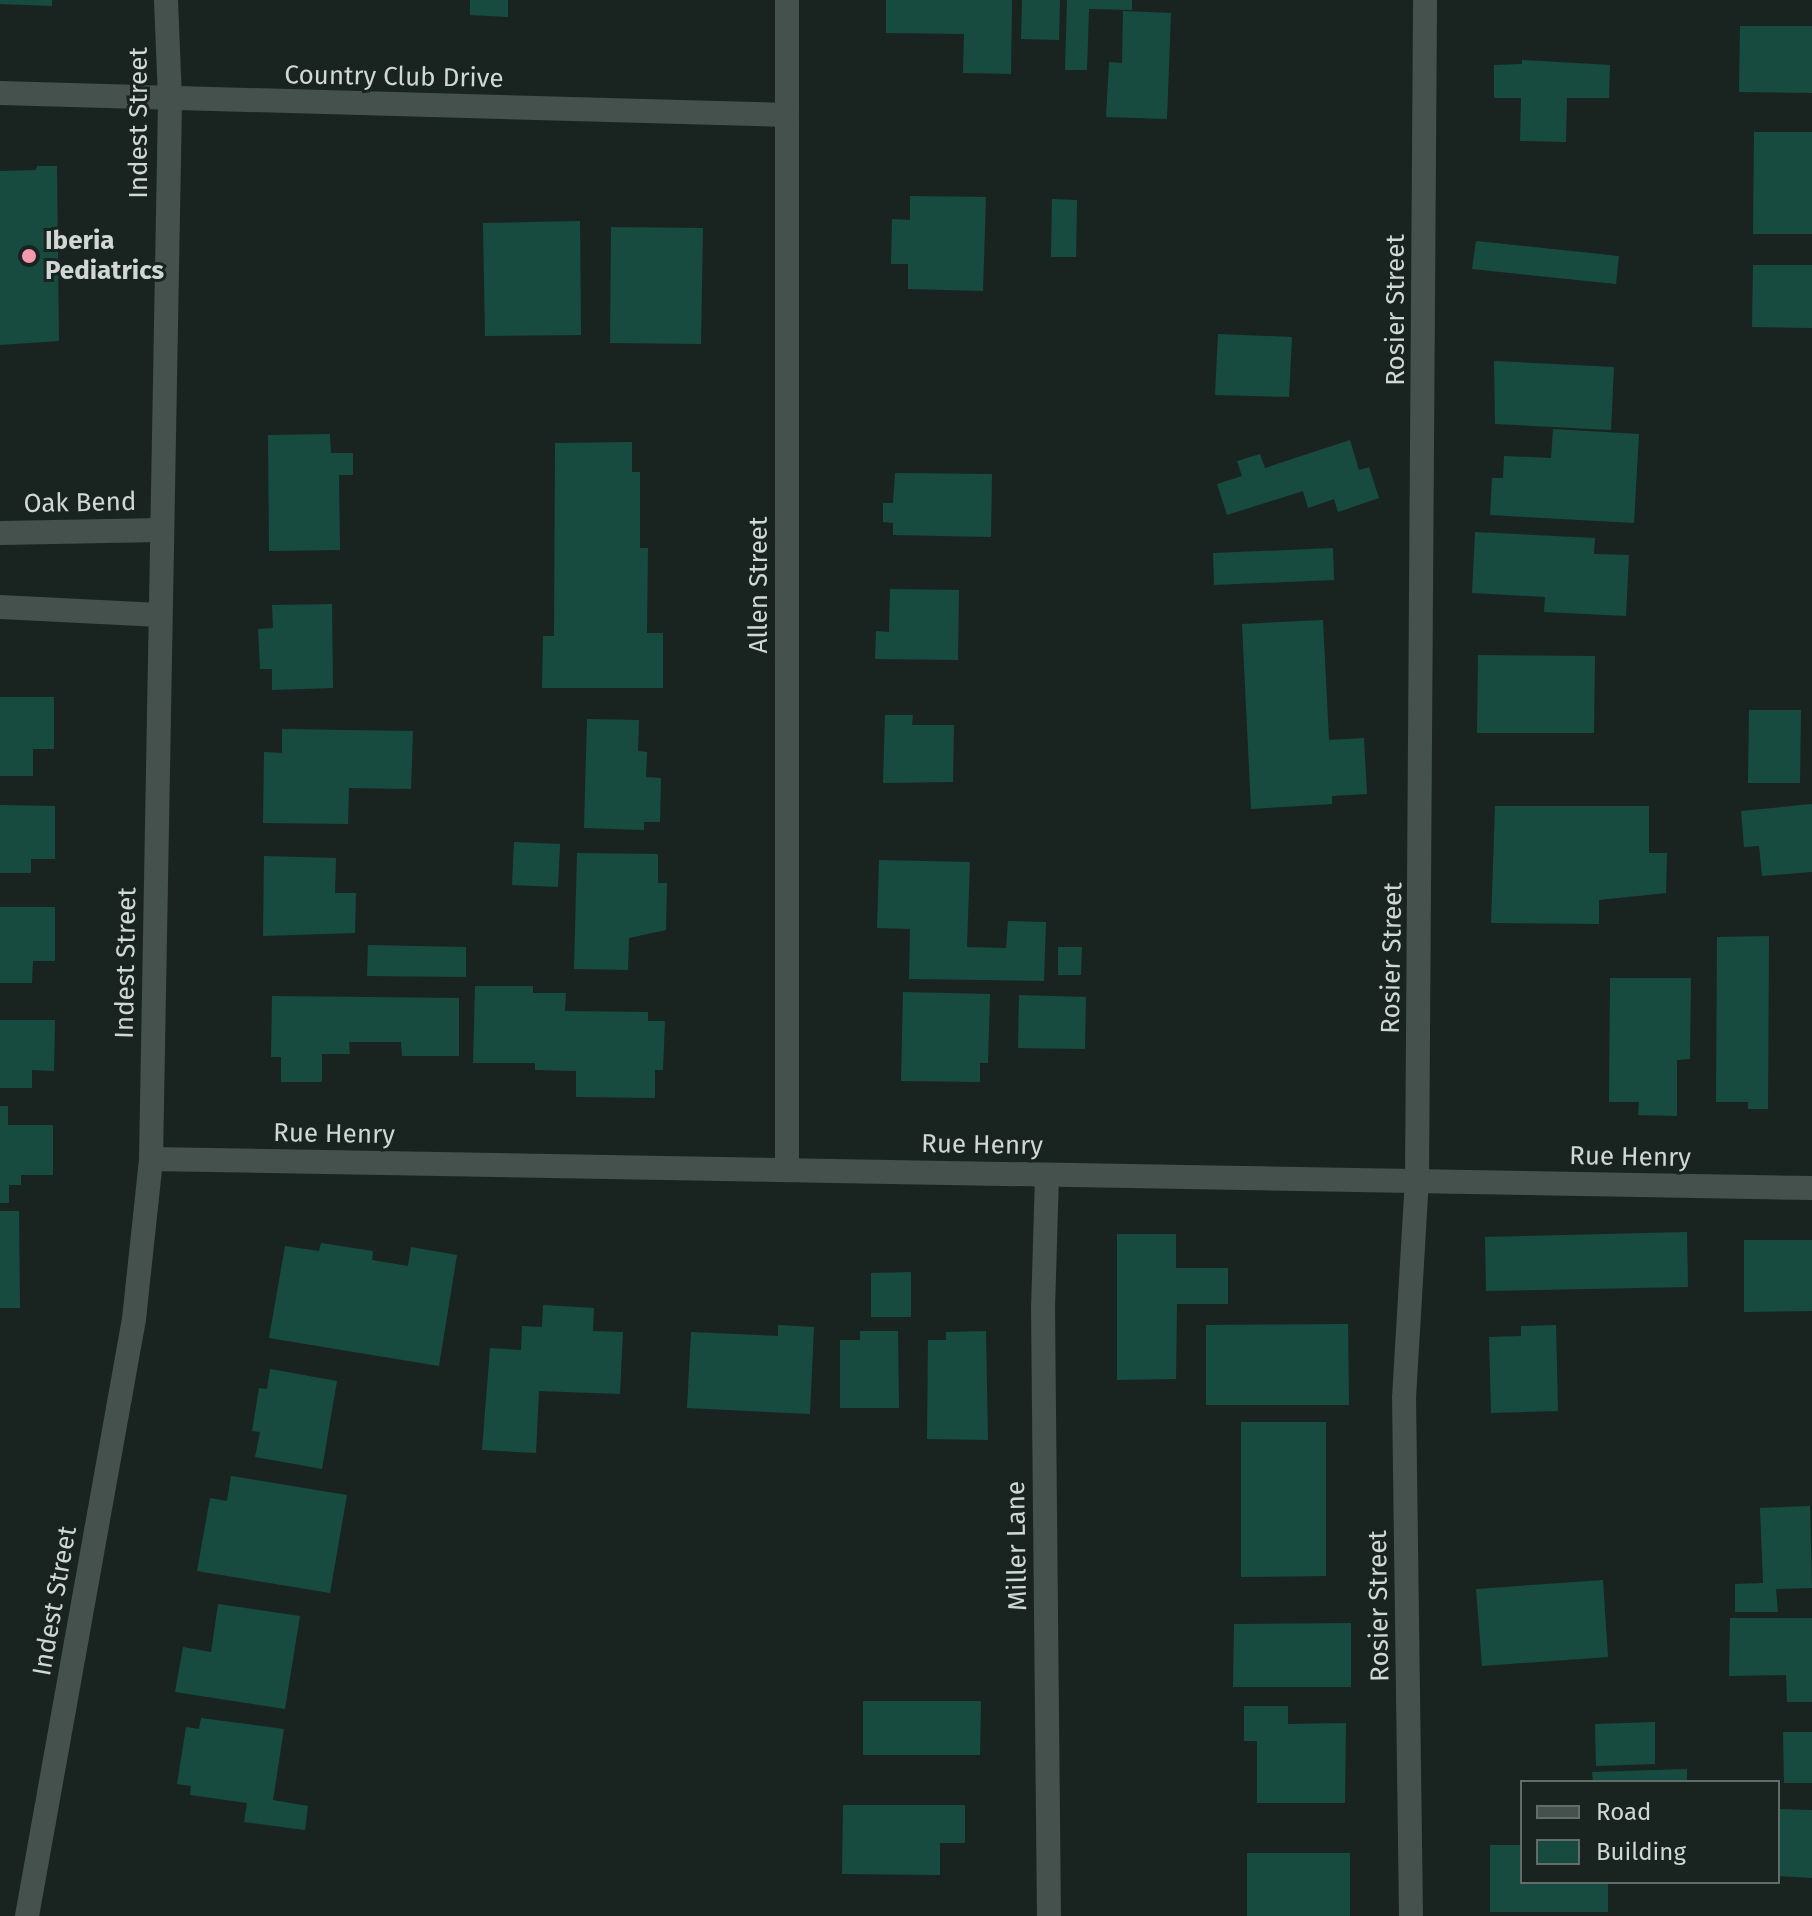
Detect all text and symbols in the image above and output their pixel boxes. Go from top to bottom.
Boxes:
street label: Indest Street [123,47,155,199]
street label: Country Club Drive [284,59,504,95]
place label: Iberia Pediatrics [45,225,164,286]
street label: Rosier Street [1380,234,1412,386]
marker: Iberia Pediatrics [20,247,38,265]
street label: Oak Bend [23,486,137,520]
street label: Allen Street [743,517,775,653]
street label: Rosier Street [1375,882,1409,1034]
street label: Indest Street [109,887,143,1039]
street label: Rue Henry [273,1117,395,1151]
street label: Rue Henry [921,1128,1043,1162]
street label: Rue Henry [1569,1140,1691,1174]
street label: Miller Lane [1000,1481,1034,1611]
street label: Indest Street [26,1524,84,1678]
street label: Rosier Street [1362,1530,1396,1682]
legend [1520,1780,1780,1884]
text: Road [1596,1798,1651,1826]
text: Building [1596,1838,1686,1866]

